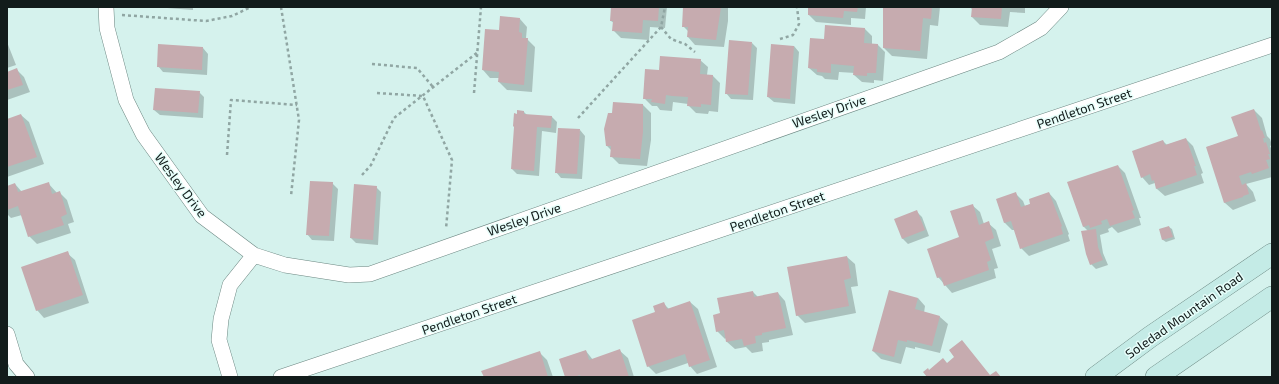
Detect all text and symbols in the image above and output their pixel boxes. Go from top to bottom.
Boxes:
street label: Pendleton Street [1034,84,1134,132]
street label: Wesley Drive [790,91,868,131]
street label: Wesley Drive [151,150,211,221]
street label: Pendleton Street [727,187,827,235]
street label: Wesley Drive [485,199,563,239]
street label: Soledad Mountain Road [1122,268,1246,362]
street label: Pendleton Street [419,290,519,338]

